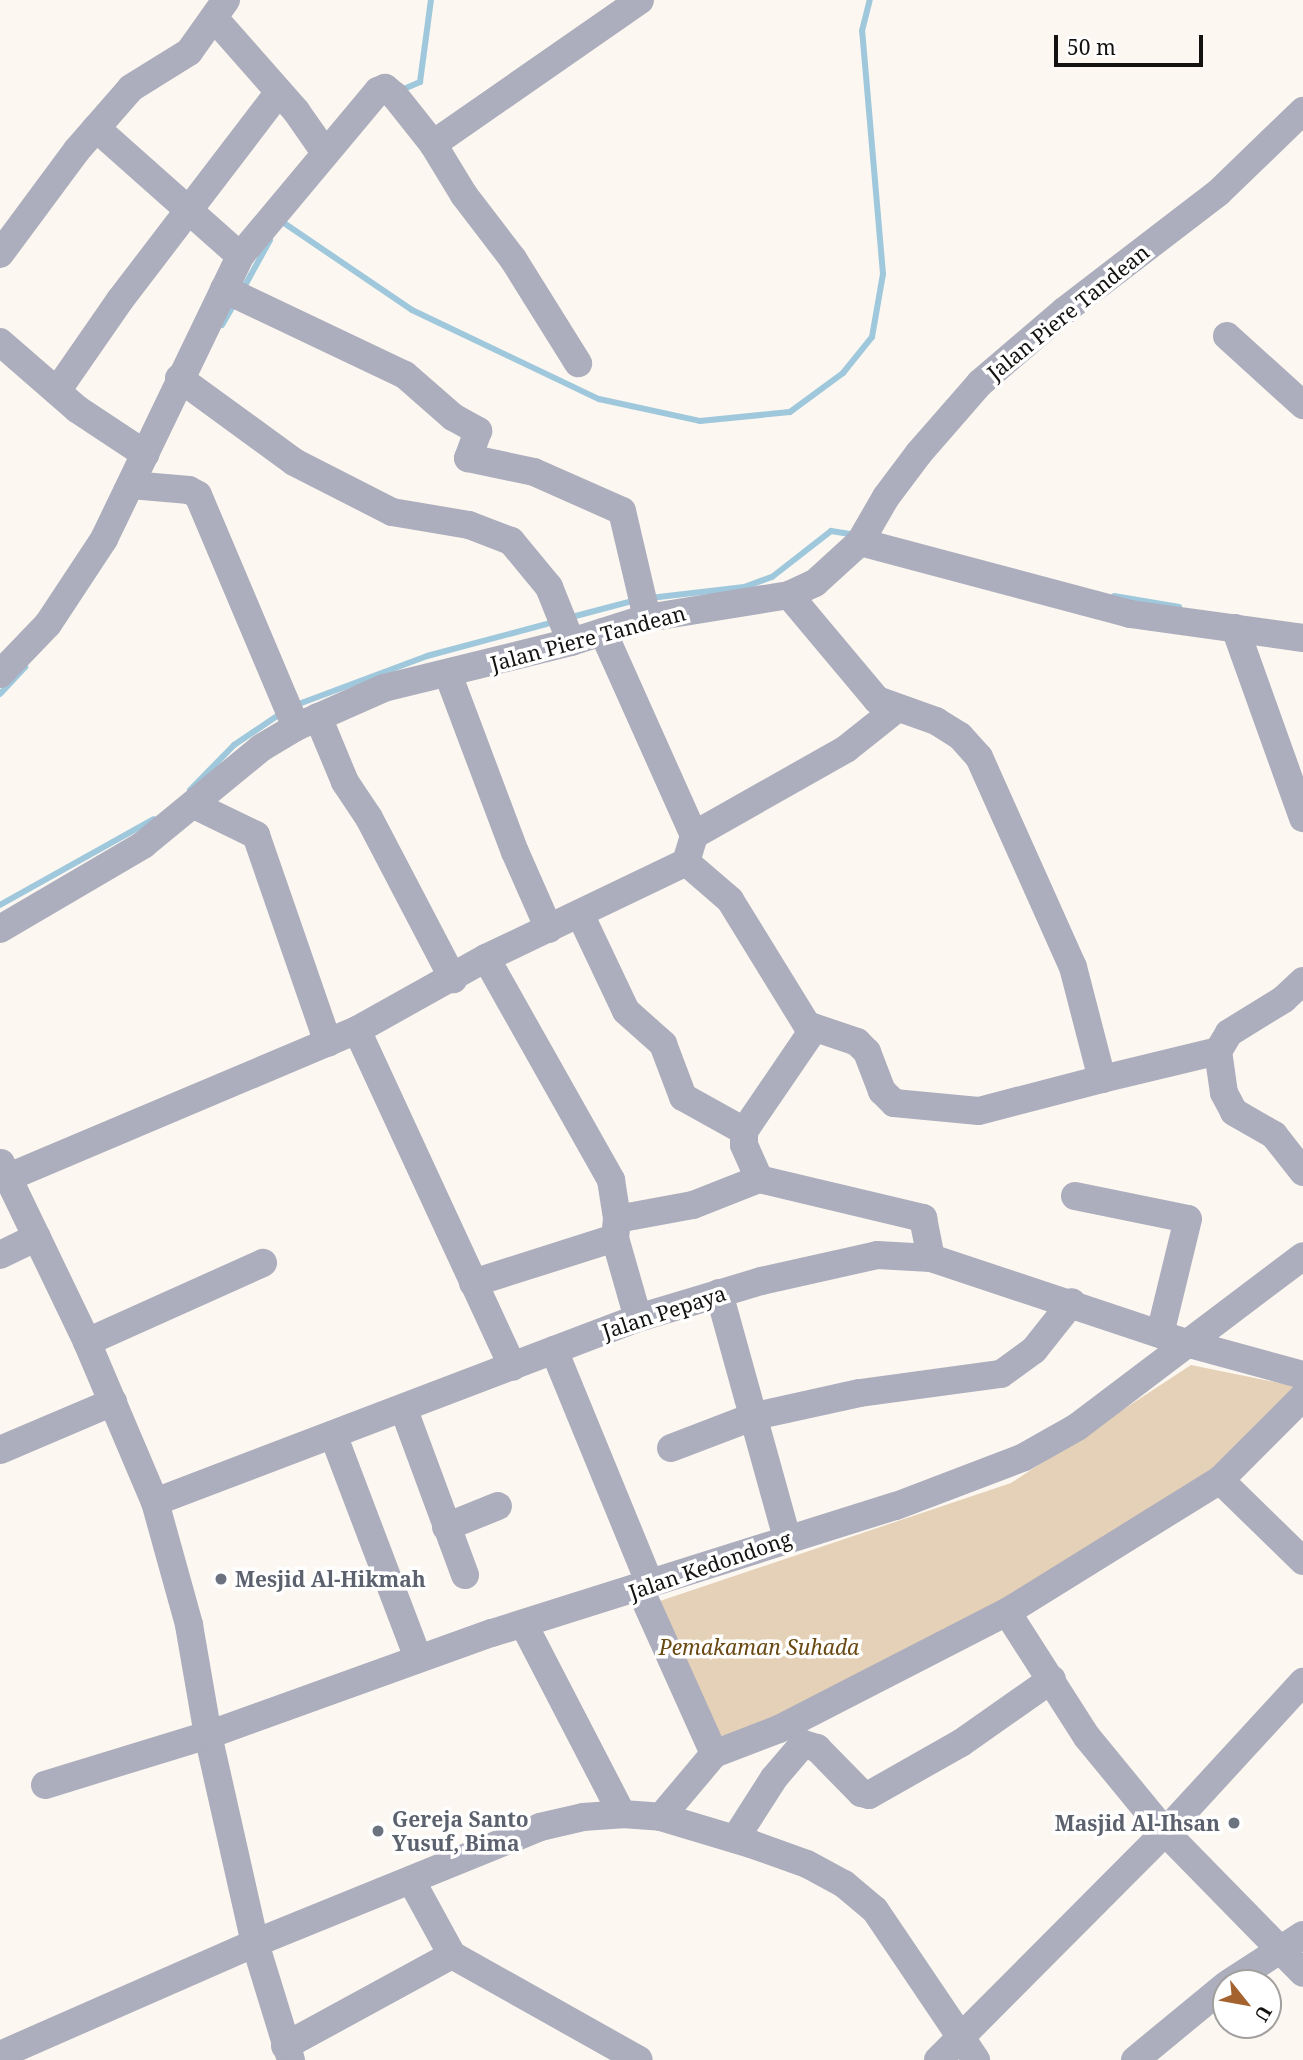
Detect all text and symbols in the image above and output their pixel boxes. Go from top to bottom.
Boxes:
scale bar [1058,21,1207,65]
text: 50 m [1067,33,1116,61]
street label: Jalan Piere Tandean [982,239,1154,385]
street label: Jalan Piere Tandean [488,600,688,676]
street label: Jalan Pepaya [599,1280,729,1344]
street label: Jalan Kedondong [625,1525,795,1605]
place label: Mesjid Al-Hikmah [235,1566,426,1592]
marker: Mesjid Al-Hikmah [213,1571,229,1587]
park label: Pemakaman Suhada [659,1634,859,1660]
place label: Gereja Santo Yusuf, Bima [392,1806,529,1856]
place label: Masjid Al-Ihsan [1055,1810,1220,1836]
marker: Masjid Al-Ihsan [1226,1815,1242,1831]
marker: Gereja Santo Yusuf, Bima [370,1823,386,1839]
north arrow [1212,1969,1282,2039]
text: U [1248,2001,1278,2027]

